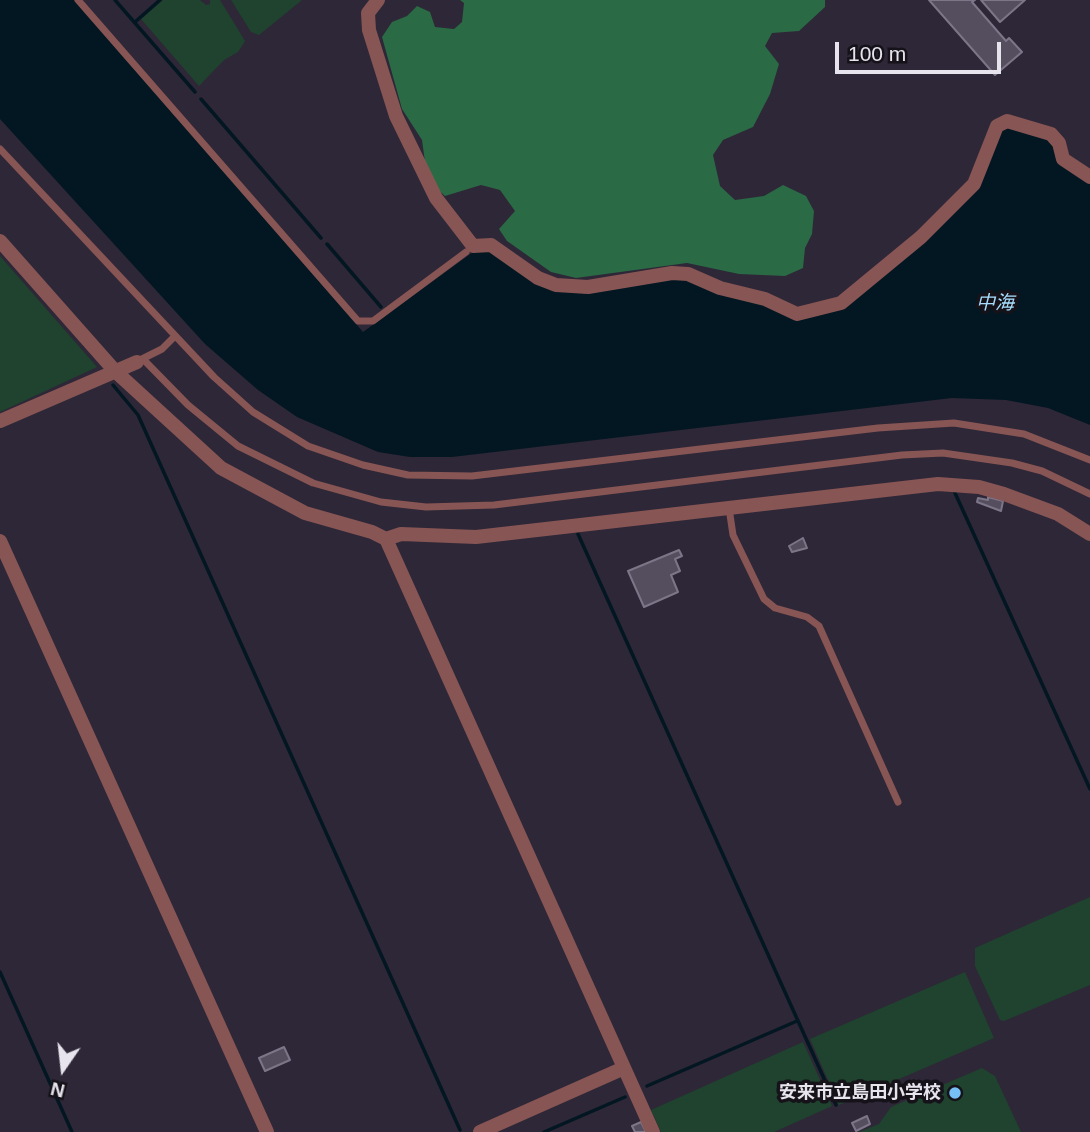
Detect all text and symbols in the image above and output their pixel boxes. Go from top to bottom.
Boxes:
scale bar [838,28,1004,72]
text: 100 m [848,42,906,65]
water label: 中海 [976,293,1014,315]
north arrow [28,1034,98,1104]
text: N [49,1078,67,1102]
place label: 安来市立島田小学校 [779,1082,941,1104]
marker: 安来市立島田小学校 [947,1085,963,1101]

